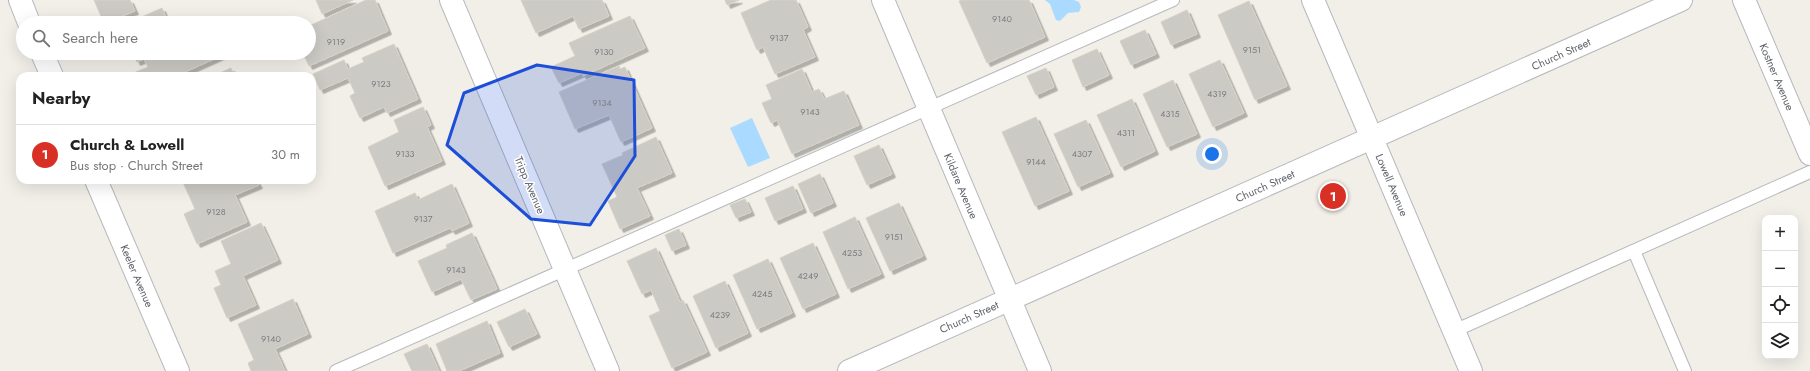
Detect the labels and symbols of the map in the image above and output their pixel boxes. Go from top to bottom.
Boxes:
house number: 9140 [992,12,1013,25]
house number: 9137 [770,31,789,44]
street label: Church Street [1529,34,1593,74]
house number: 9119 [327,35,345,48]
street label: Kostner Avenue [1756,41,1799,113]
house number: 9151 [1243,43,1261,56]
house number: 9130 [594,45,614,58]
house number: 9123 [371,77,391,90]
house number: 4319 [1207,87,1227,100]
house number: 9134 [592,96,612,109]
house number: 9143 [800,105,820,118]
house number: 4315 [1160,107,1180,120]
house number: 4311 [1117,126,1135,139]
your location [1202,144,1222,164]
house number: 9133 [395,147,415,160]
house number: 4307 [1072,147,1092,160]
street label: Kildare Avenue [940,151,982,222]
street label: Lowell Avenue [1372,151,1412,219]
street label: Tripp Avenue [511,154,549,216]
house number: 9144 [1026,155,1046,168]
street label: Church Street [1233,166,1297,206]
pin: 1 [1320,181,1346,211]
house number: 9128 [206,205,226,218]
house number: 9137 [414,212,433,225]
house number: 9151 [885,230,903,243]
street label: Keeler Avenue [117,242,158,310]
house number: 4253 [842,246,862,259]
house number: 9143 [446,263,466,276]
house number: 4249 [798,269,818,282]
house number: 4245 [752,287,772,300]
street label: Church Street [937,297,1001,337]
house number: 4239 [710,308,730,321]
house number: 9140 [261,332,282,345]

